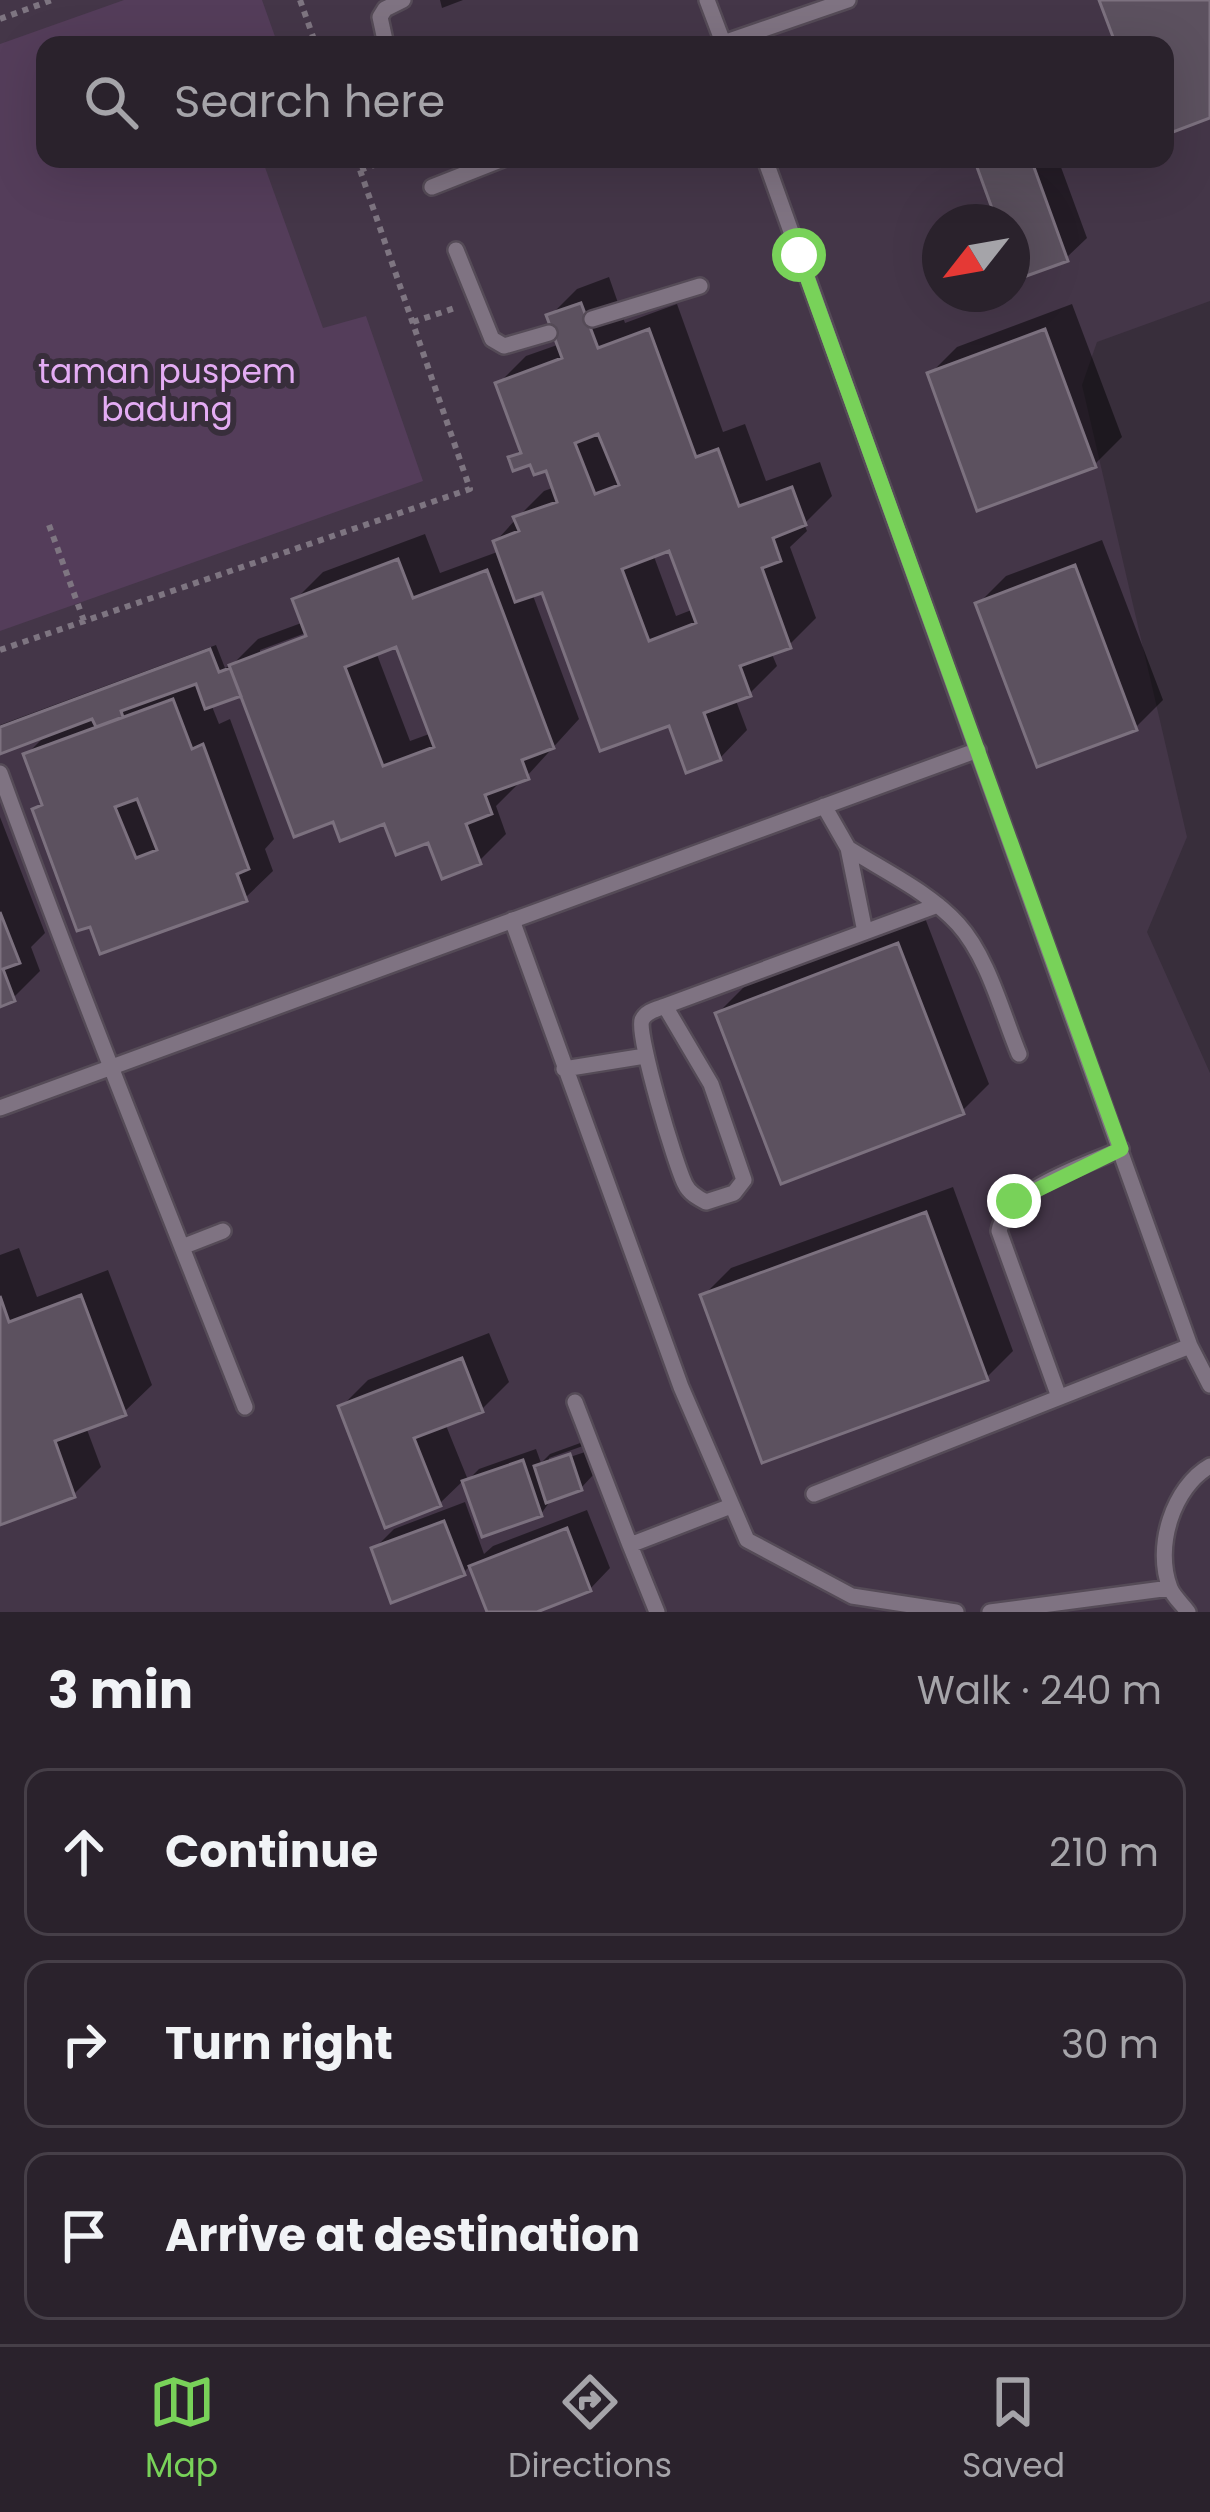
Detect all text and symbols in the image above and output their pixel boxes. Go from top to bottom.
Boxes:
search box [36,36,1174,168]
icon: search [78,69,144,135]
text: Search here [174,70,445,133]
north arrow [922,204,1030,312]
route start [772,228,826,282]
park label: taman puspem badung [38,348,296,433]
route end [987,1174,1041,1228]
text: 3 min [48,1654,193,1726]
text: Walk · 240 m [917,1663,1162,1718]
icon: ahead [51,1819,117,1885]
text: Continue [165,1820,378,1883]
text: 210 m [1049,1825,1159,1880]
icon: right [51,2011,117,2077]
text: Turn right [165,2012,393,2075]
text: 30 m [1061,2017,1159,2072]
icon: arrive [51,2203,117,2269]
text: Arrive at destination [165,2204,640,2267]
tab: Map [145,2369,218,2491]
tab: Directions [508,2369,672,2491]
tab: Saved [962,2369,1065,2491]

